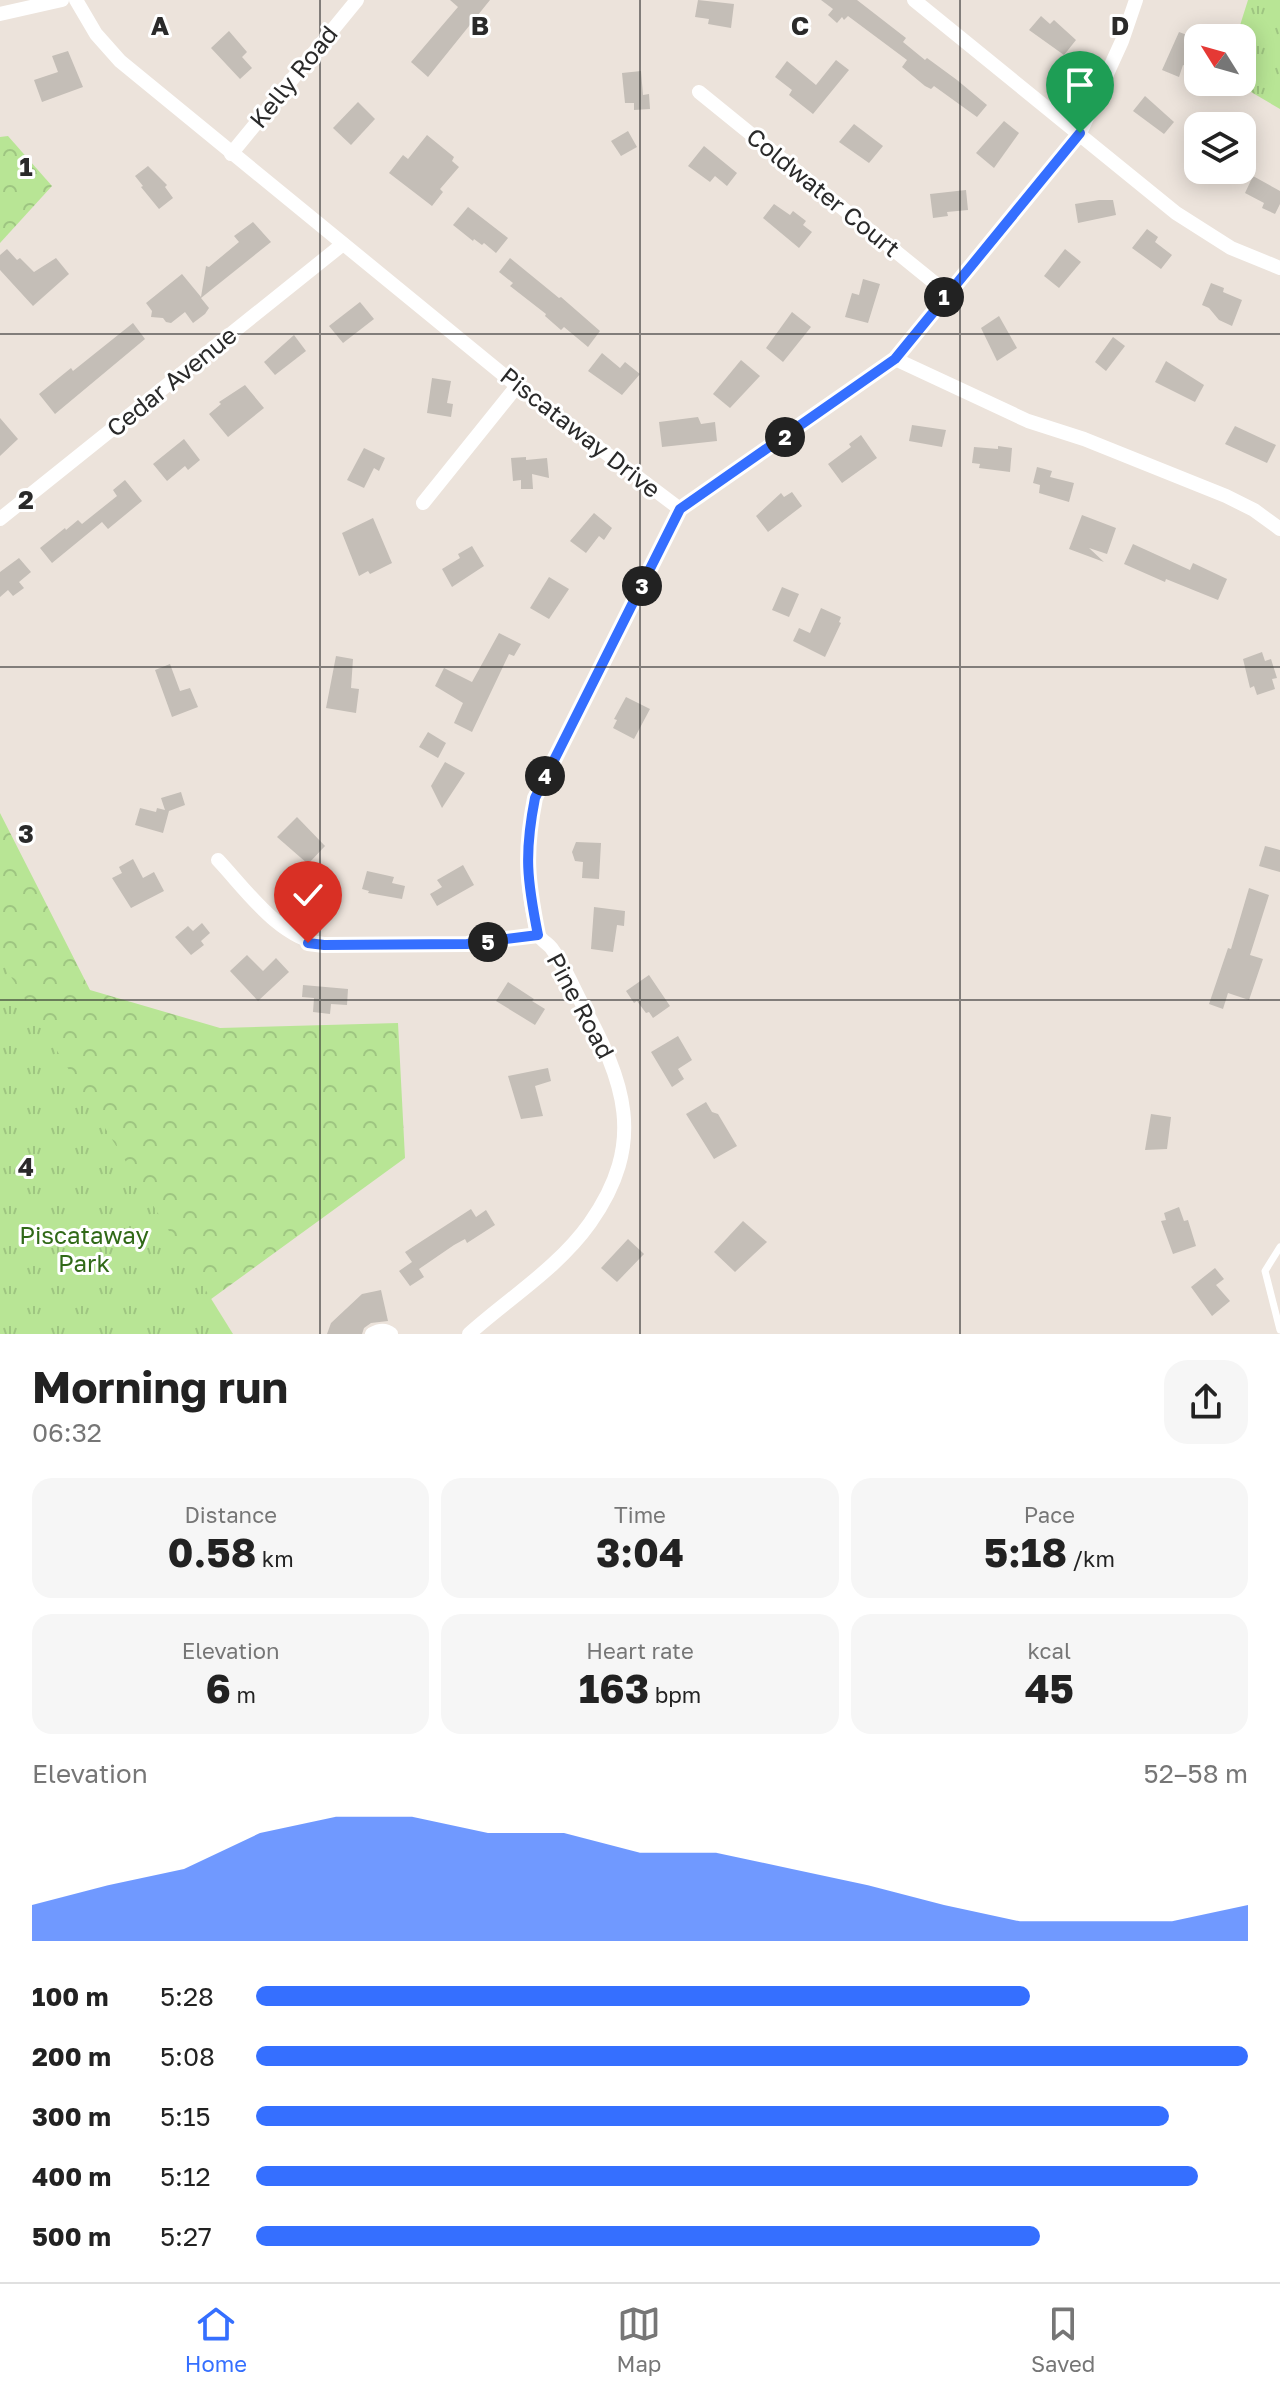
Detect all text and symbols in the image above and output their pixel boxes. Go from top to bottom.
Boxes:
text: A [151,10,170,41]
text: B [471,10,489,41]
text: C [791,10,809,41]
text: D [1111,10,1129,41]
street label: Kelly Road [243,19,343,133]
north arrow [1184,24,1256,96]
map controls [1184,24,1256,184]
pin [1046,51,1114,133]
icon: arrive [1058,63,1102,107]
button: layers [1184,112,1256,184]
street label: Coldwater Court [741,121,906,262]
text: 1 [19,151,33,182]
pin: 1 [924,277,964,317]
text: 1 [938,283,950,310]
street label: Cedar Avenue [100,320,242,442]
street label: Piscataway Drive [495,360,667,503]
pin: 2 [765,417,805,457]
text: 2 [778,423,792,450]
text: 2 [18,484,34,515]
pin: 3 [622,566,662,606]
text: 3 [635,572,649,599]
pin: 4 [525,756,565,796]
text: 4 [538,762,552,789]
text: 3 [18,818,34,849]
pin [274,861,342,943]
icon: check [286,873,330,917]
pin: 5 [468,922,508,962]
text: 5 [481,928,495,955]
street label: Pine Road [541,947,621,1063]
text: 4 [18,1151,34,1182]
park label: Piscataway Park [19,1220,149,1277]
text: Morning run [32,1360,288,1413]
button: share [1164,1360,1248,1444]
text: 06:32 [32,1417,102,1448]
text: Distance [184,1501,277,1528]
text: Time [614,1501,666,1528]
text: Pace [1024,1501,1075,1528]
text: 0.58 [168,1528,256,1576]
text: 3:04 [596,1528,684,1576]
text: 5:18 [984,1528,1067,1576]
text: km [256,1545,294,1572]
text: /km [1067,1545,1115,1572]
text: Elevation [182,1637,280,1664]
text: Heart rate [586,1637,694,1664]
text: kcal [1028,1637,1071,1664]
text: 6 [205,1664,231,1712]
text: 163 [579,1664,649,1712]
text: 45 [1025,1664,1074,1712]
text: m [231,1681,256,1708]
text: bpm [649,1681,701,1708]
text: Elevation [32,1758,148,1789]
text: 52–58 m [1144,1758,1248,1789]
text: 100 m [32,1981,108,2012]
text: 5:28 [160,1981,214,2012]
text: 200 m [32,2041,111,2072]
text: 5:08 [160,2041,215,2072]
text: 300 m [32,2101,111,2132]
text: 5:15 [160,2101,211,2132]
text: 400 m [32,2161,111,2192]
text: 5:12 [160,2161,211,2192]
text: 500 m [32,2221,111,2252]
text: 5:27 [160,2221,212,2252]
tab: Home [185,2302,247,2377]
tab: Map [617,2302,661,2377]
tab: Saved [1031,2302,1095,2377]

